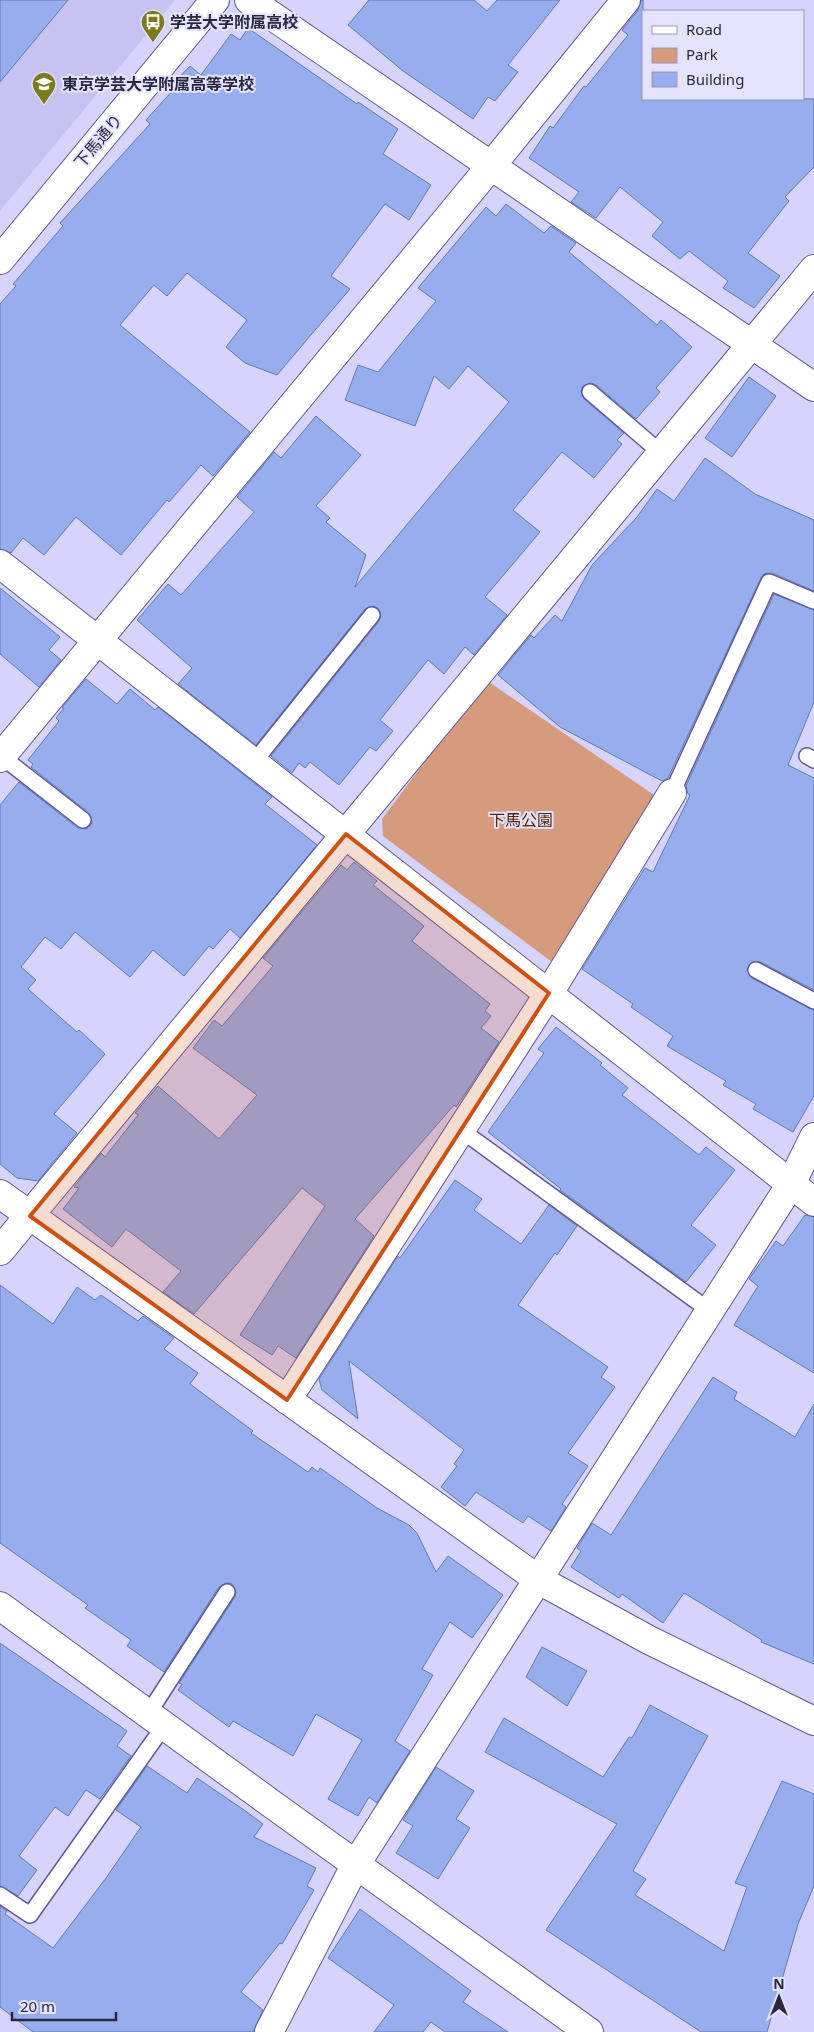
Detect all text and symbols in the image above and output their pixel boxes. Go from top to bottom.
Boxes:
bus stop icon: 学芸大学附属高校 [140,9,166,43]
legend [642,10,804,100]
place label: 学芸大学附属高校 [170,11,298,33]
text: Road [686,19,722,39]
text: Park [686,44,718,64]
text: Building [686,69,744,89]
school or university icon: 東京学芸大学附属高等学校 [31,71,57,105]
place label: 東京学芸大学附属高等学校 [62,73,254,95]
street label: 下馬通り [69,109,127,173]
park label: 下馬公園 [489,809,553,831]
north arrow [754,1972,804,2022]
text: N [773,1974,785,1993]
scale bar [12,1990,116,2022]
text: 20 m [20,1996,55,2016]

